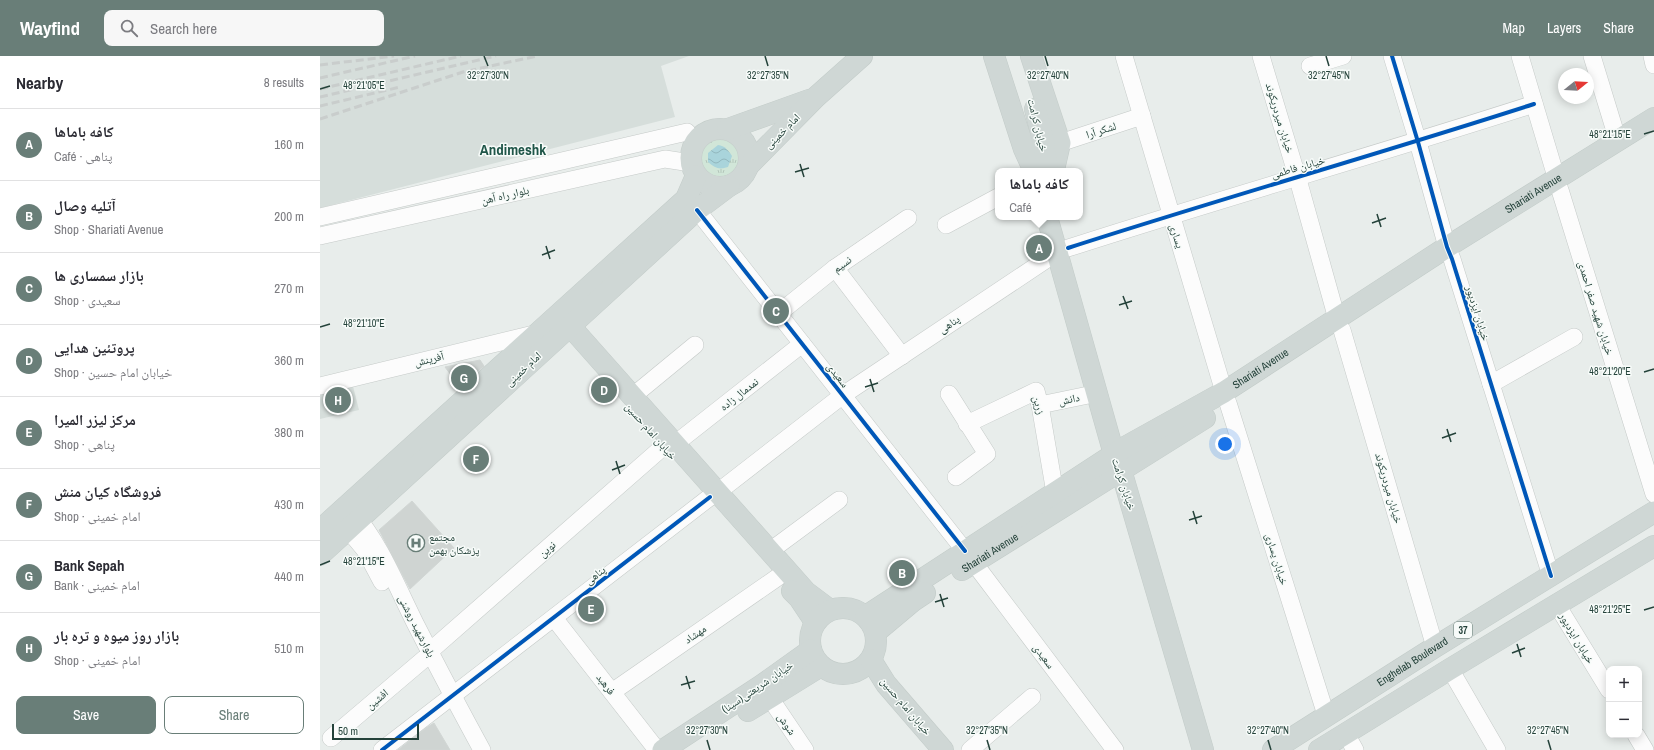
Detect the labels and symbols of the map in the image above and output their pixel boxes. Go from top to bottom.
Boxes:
north arrow [1558,68,1594,104]
text: 32°27'30"N [467,69,509,82]
text: 32°27'35"N [747,69,789,82]
text: 32°27'40"N [1027,69,1069,82]
text: 32°27'45"N [1308,69,1350,82]
text: 48°21'05"E [343,79,385,92]
street label: خیابان میردریکوند [1263,81,1297,155]
street label: خیابان کرامت [1025,97,1051,153]
street label: امام خمینی [761,110,803,152]
street label: لشکر آرا [1084,119,1118,141]
text: 48°21'15"E [1589,128,1631,141]
district label: Andimeshk [480,139,546,160]
street label: خیابان فاطمی [1270,153,1326,181]
street label: Shariati Avenue [1502,170,1564,216]
street label: بلوار راه آهن [480,183,530,207]
street label: یساری [1167,222,1187,250]
pin: A [1026,233,1052,263]
street label: نسیم [830,252,855,276]
street label: خیابان شهید صفر احمدی [1575,259,1617,357]
street label: خیابان ایزدپور [1463,283,1493,342]
pin: C [763,296,789,326]
street label: پناهی [936,312,963,336]
text: 48°21'10"E [343,317,385,330]
street label: Shariati Avenue [1230,345,1291,392]
street label: آفرینش [413,349,445,369]
street label: امام خمینی [502,349,544,389]
street label: سعیدی [824,360,852,390]
pin: G [451,363,477,393]
text: 48°21'20"E [1589,365,1631,378]
street label: نمدمال زاده [717,374,761,414]
pin: D [591,375,617,405]
pin: H [325,385,351,415]
street label: دانش [1057,390,1081,408]
street label: زرین [1030,394,1048,416]
street label: خیابان امام حسین [622,399,680,463]
your location [1215,434,1235,454]
pin: F [463,444,489,474]
street label: خیابان میردریکوند [1372,451,1406,525]
street label: خیابان کرامت [1109,456,1139,512]
place label: مجتمع پزشکان بهمن [429,530,480,557]
street label: Shariati Avenue [959,530,1021,575]
street label: خیابان یساری [1262,531,1292,587]
hospital icon: مجتمع پزشکان بهمن [406,533,426,553]
street label: نوین [535,538,559,560]
text: 48°21'15"E [343,555,385,568]
pin: B [889,558,915,588]
street label: پناهی [582,562,609,588]
street label: بلوارشهید روشنی [395,592,439,660]
pin: E [578,594,604,624]
text: 48°21'25"E [1589,603,1631,616]
street label: خیابان ایزدپور [1556,609,1598,666]
street label: مهشاد [681,621,709,647]
road number: 37 [1454,622,1472,638]
street label: Enghelab Boulevard [1374,634,1450,689]
street label: سعیدی [1030,641,1058,671]
street label: خیابان شریعتی(سینا) [719,658,795,716]
street label: فرهبد [593,671,619,698]
street label: خیابان امام حسین [878,674,934,738]
street label: افشین [363,686,391,712]
street label: شوش [775,710,799,738]
scale bar [332,722,419,741]
text: 32°27'30"N [686,724,728,737]
text: 32°27'35"N [966,724,1008,737]
text: 32°27'40"N [1247,724,1289,737]
text: 32°27'45"N [1527,724,1569,737]

